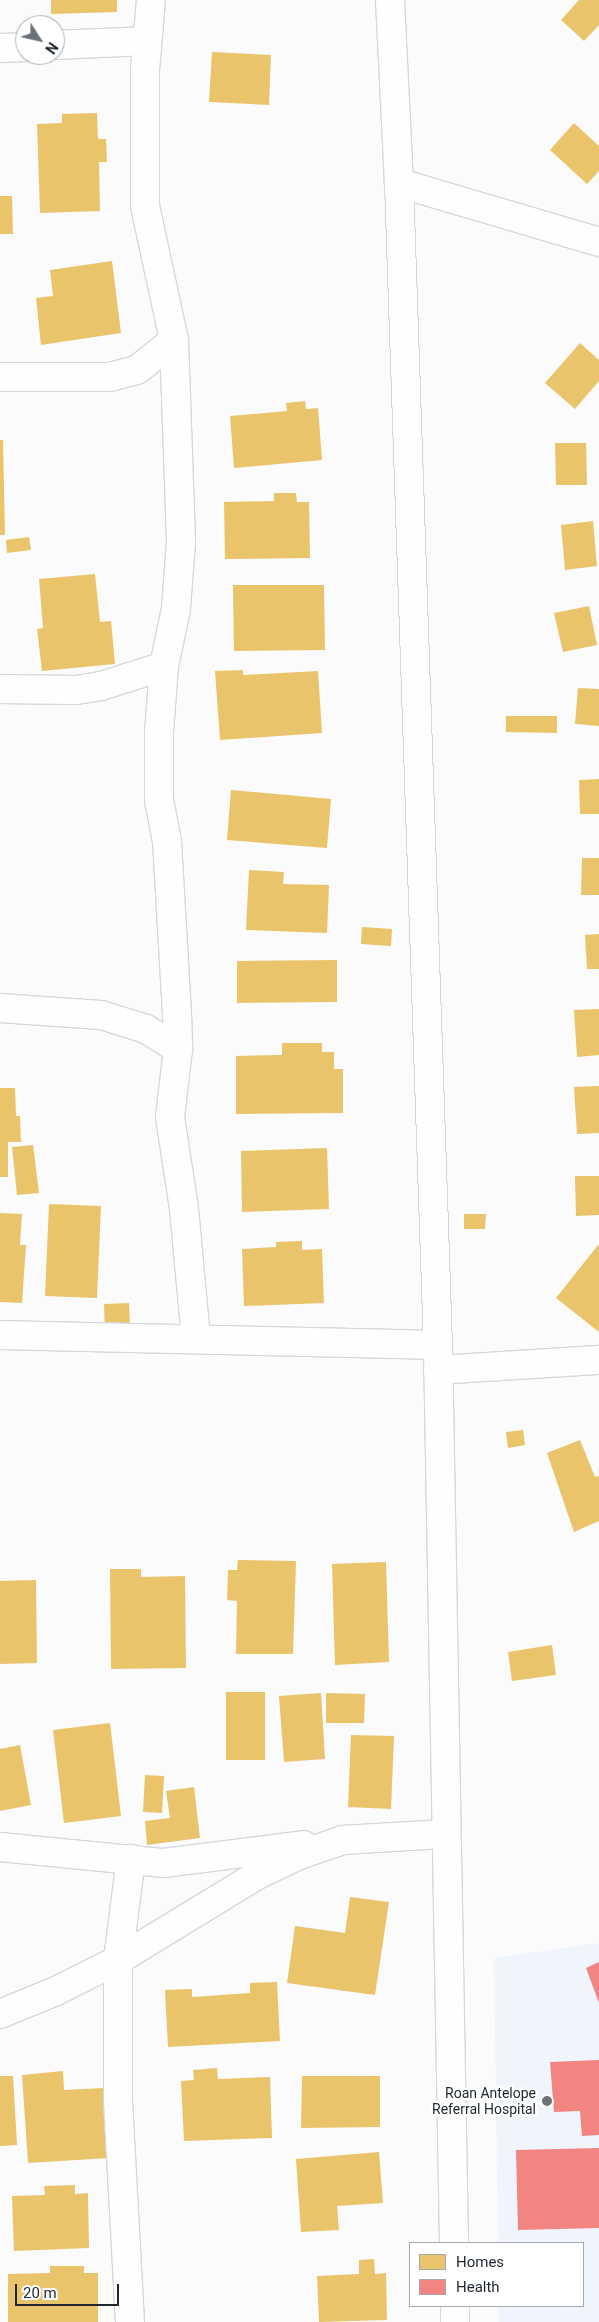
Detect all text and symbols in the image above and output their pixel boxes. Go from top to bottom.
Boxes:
north arrow [15,15,65,65]
text: N [42,39,61,57]
place label: Roan Antelope Referral Hospital [432,2085,536,2118]
marker: Roan Antelope Referral Hospital [540,2094,554,2108]
legend [409,2242,584,2307]
text: Homes [456,2253,504,2271]
scale bar [18,2274,121,2306]
text: Health [456,2278,500,2296]
text: 20 m [23,2284,57,2302]

